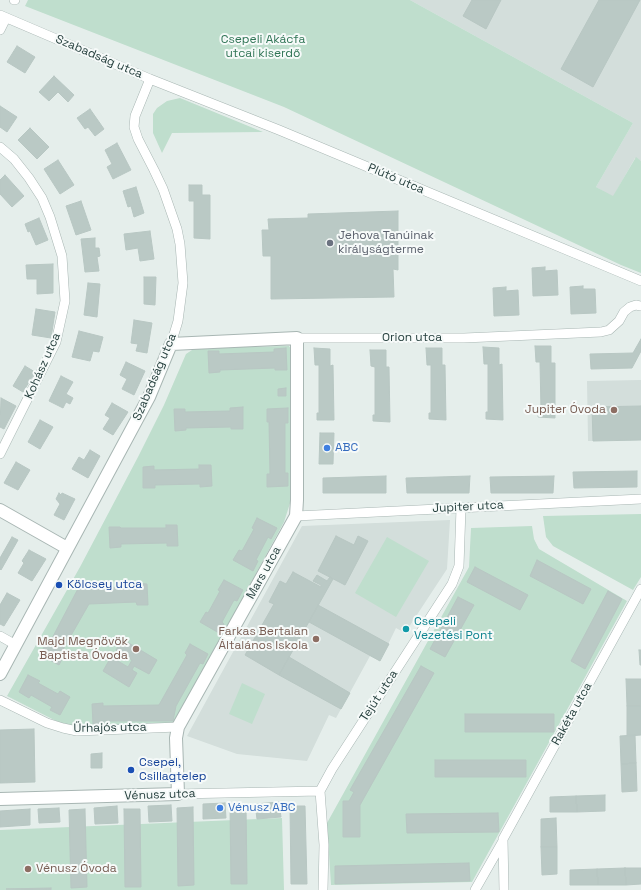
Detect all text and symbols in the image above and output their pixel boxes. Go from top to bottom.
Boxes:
street label: Szabadság utca [53,32,145,82]
park label: Csepeli Akácfa utcai kiserdő [221,33,305,61]
street label: Plútó utca [366,161,426,197]
place label: Jehova Tanúinak királyságterme [338,229,434,257]
marker: Jehova Tanúinak királyságterme [325,238,335,248]
street label: Kohász utca [22,331,64,401]
street label: Szabadság utca [130,331,180,423]
street label: Orion utca [382,331,442,345]
place label: Jupiter Óvoda [525,403,606,417]
marker: Jupiter Óvoda [609,405,619,415]
place label: ABC [335,441,358,455]
marker: ABC [322,443,332,453]
street label: Jupiter utca [432,498,504,516]
street label: Mars utca [244,544,284,602]
place label: Kölcsey utca [67,578,142,592]
marker: Kölcsey utca [54,580,64,590]
place label: Csepeli Vezetési Pont [414,615,493,643]
marker: Csepeli Vezetési Pont [401,624,411,634]
place label: Farkas Bertalan Általános Iskola [218,625,308,653]
marker: Farkas Bertalan Általános Iskola [311,634,321,644]
place label: Majd Megnövök Baptista Óvoda [37,635,128,663]
marker: Majd Megnövök Baptista Óvoda [131,644,141,654]
street label: Tejút utca [357,668,401,724]
street label: Rakéta utca [549,680,595,748]
street label: Űrhajós utca [73,720,147,736]
place label: Csepel, Csillagtelep [139,756,206,784]
marker: Csepel, Csillagtelep [126,765,136,775]
street label: Vénusz utca [124,787,196,803]
place label: Vénusz ABC [228,801,296,815]
marker: Vénusz ABC [215,803,225,813]
place label: Vénusz Óvoda [36,862,117,876]
marker: Vénusz Óvoda [23,864,33,874]

